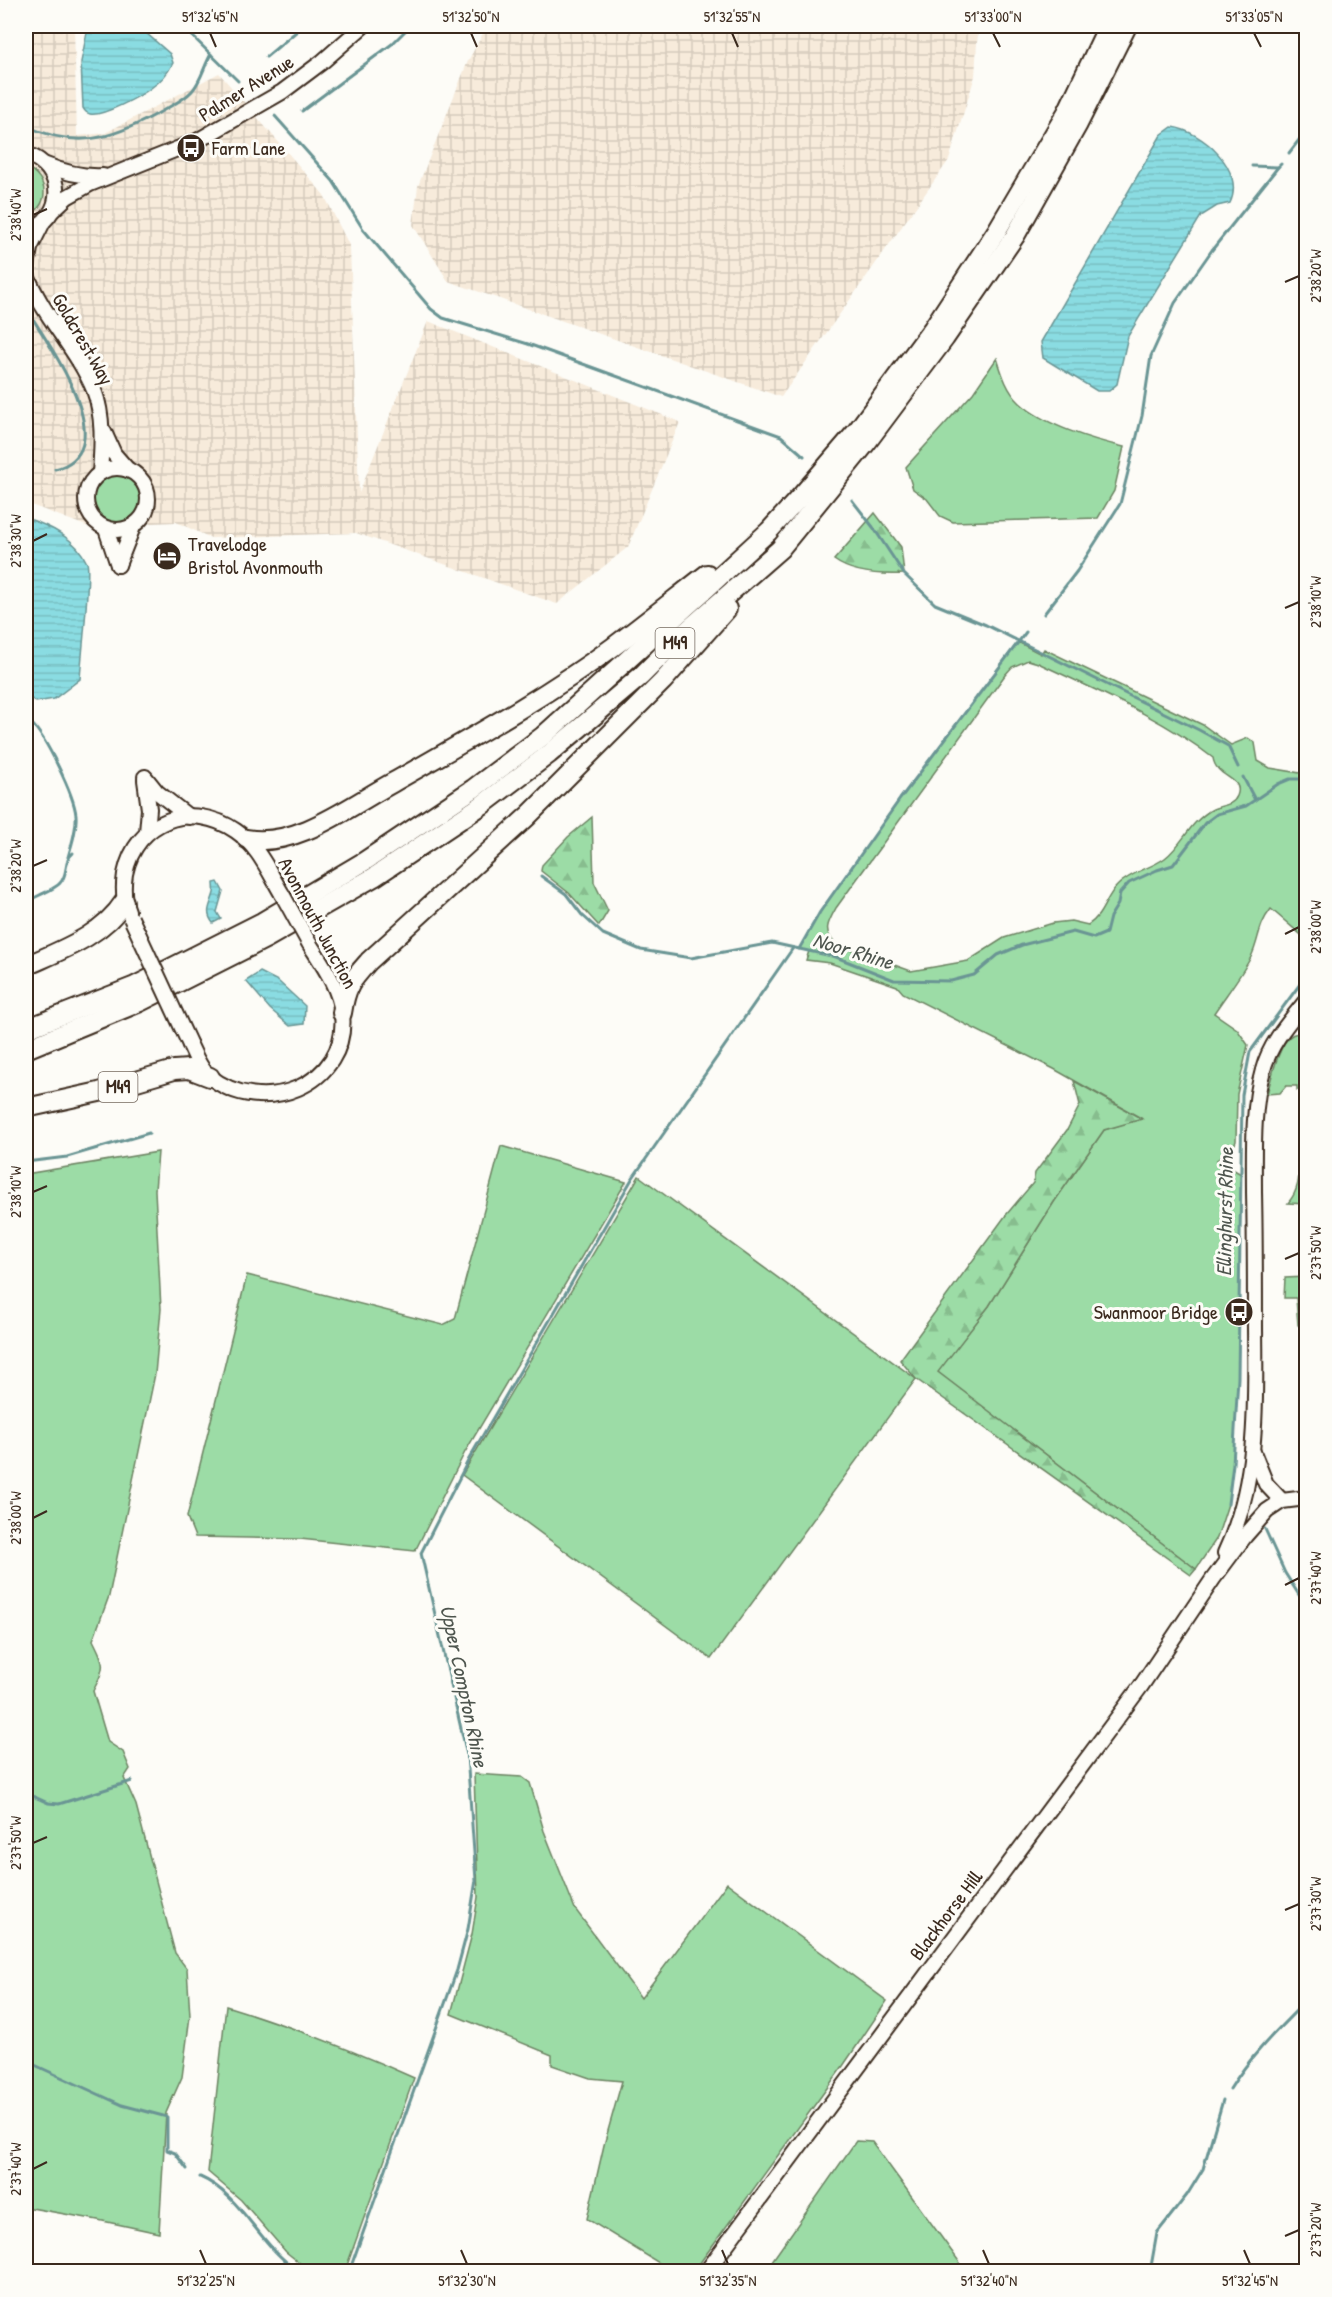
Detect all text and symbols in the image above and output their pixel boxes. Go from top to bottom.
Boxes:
text: 51°32'45"N [182,6,238,27]
text: 51°32'50"N [442,6,500,27]
text: 51°32'55"N [704,6,760,27]
text: 51°33'00"N [964,6,1022,27]
text: 51°33'05"N [1226,6,1282,27]
street label: Palmer Avenue [193,48,298,127]
bus stop icon: Farm Lane [175,132,207,164]
place label: Farm Lane [211,134,286,161]
text: 2°38'40"W [5,188,26,241]
text: 2°38'20"W [1305,248,1326,303]
street label: Goldcrest Way [46,288,121,390]
text: 2°38'30"W [5,514,26,568]
place label: Travelodge Bristol Avonmouth [188,530,323,580]
hotel icon: Travelodge Bristol Avonmouth [151,540,183,572]
text: 2°38'10"W [1305,575,1326,628]
road number: M49 [656,628,694,658]
text: 2°38'20"W [5,838,26,893]
street label: Avonmouth Junction [272,852,364,993]
text: 2°38'00"W [1305,900,1326,954]
water label: Noor Rhine [810,925,898,977]
road number: M49 [98,1072,138,1102]
water label: Ellinghurst Rhine [1209,1146,1240,1276]
text: 2°38'10"W [5,1165,26,1218]
text: 2°37'50"W [1305,1225,1326,1280]
bus stop icon: Swanmoor Bridge [1223,1296,1255,1328]
place label: Swanmoor Bridge [1094,1298,1218,1325]
text: 2°38'00"W [5,1491,26,1545]
text: 2°37'40"W [1305,1551,1326,1605]
water label: Upper Compton Rhine [433,1602,496,1771]
text: 2°37'50"W [5,1815,26,1870]
street label: Blackhorse Hill [903,1864,989,1965]
text: 2°37'30"W [1305,1876,1326,1931]
text: 2°37'40"W [5,2142,26,2196]
text: 2°37'20"W [1305,2202,1326,2257]
text: 51°32'25"N [177,2270,235,2291]
text: 51°32'30"N [438,2270,496,2291]
text: 51°32'35"N [699,2270,757,2291]
text: 51°32'40"N [961,2270,1017,2291]
text: 51°32'45"N [1222,2270,1278,2291]

